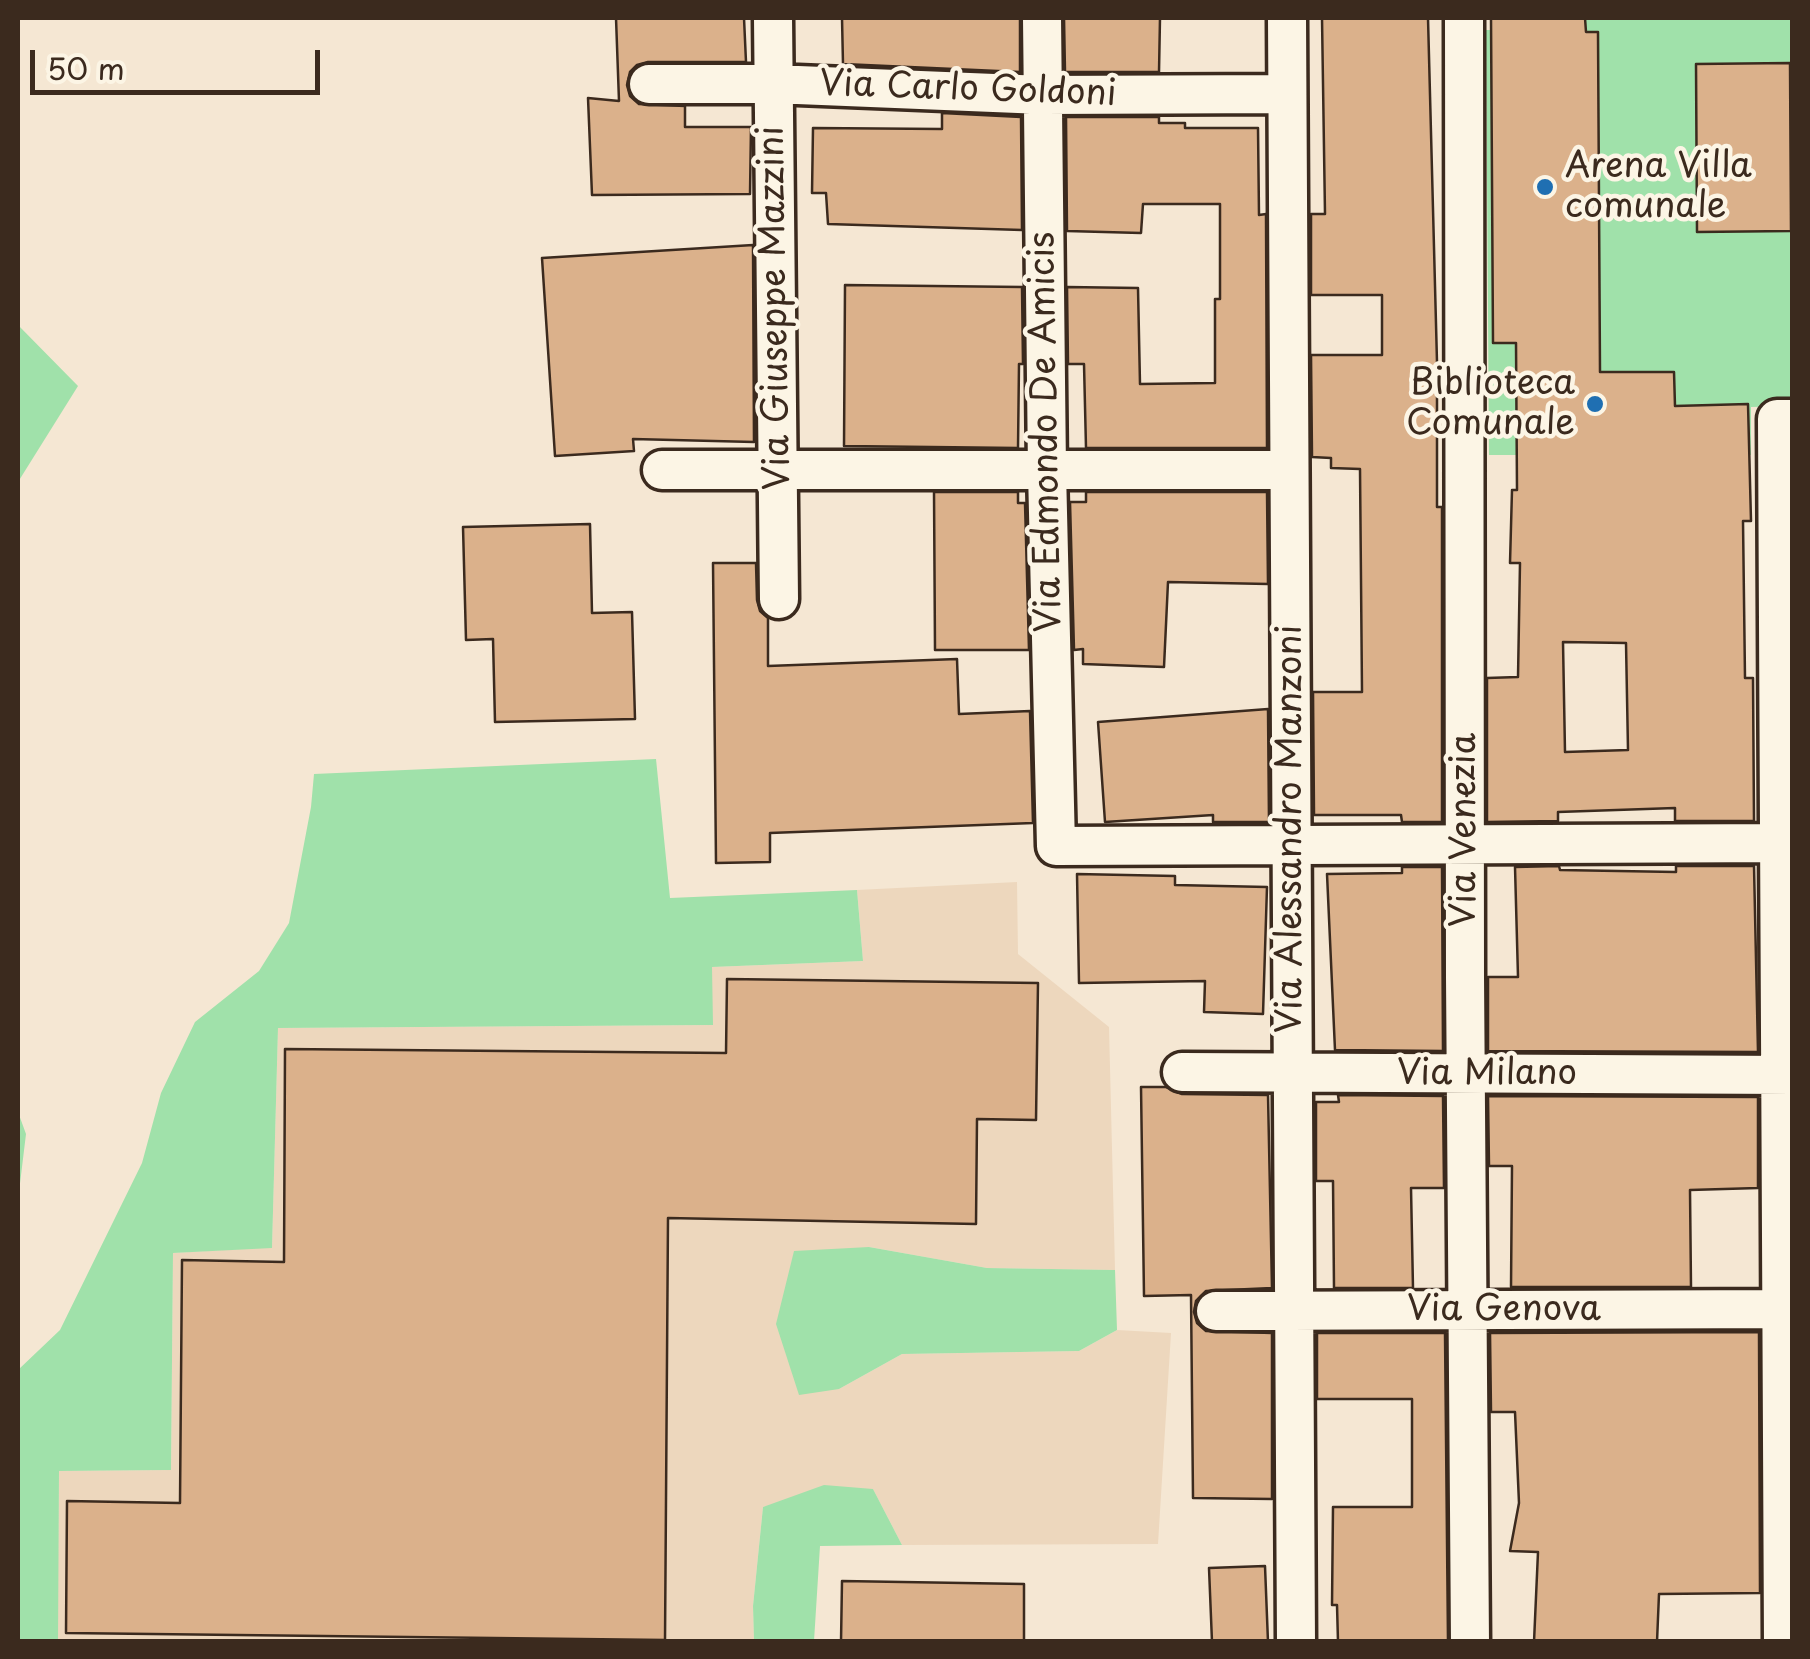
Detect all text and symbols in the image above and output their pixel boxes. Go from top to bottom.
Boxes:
scale bar [35,30,325,92]
text: 50 m [47,45,125,90]
street label: Via Carlo Goldoni [819,64,1117,116]
street label: Via Giuseppe Mazzini [752,126,800,490]
place label: Arena Villa comunale [1565,146,1752,228]
marker: Arena Villa comunale [1534,176,1556,198]
street label: Via Edmondo De Amicis [1023,231,1071,633]
place label: Biblioteca Comunale [1406,363,1575,445]
marker: Biblioteca Comunale [1584,393,1606,415]
street label: Via Alessandro Manzoni [1270,625,1312,1033]
street label: Via Venezia [1444,733,1486,927]
street label: Via Milano [1397,1053,1577,1095]
street label: Via Genova [1407,1289,1601,1331]

